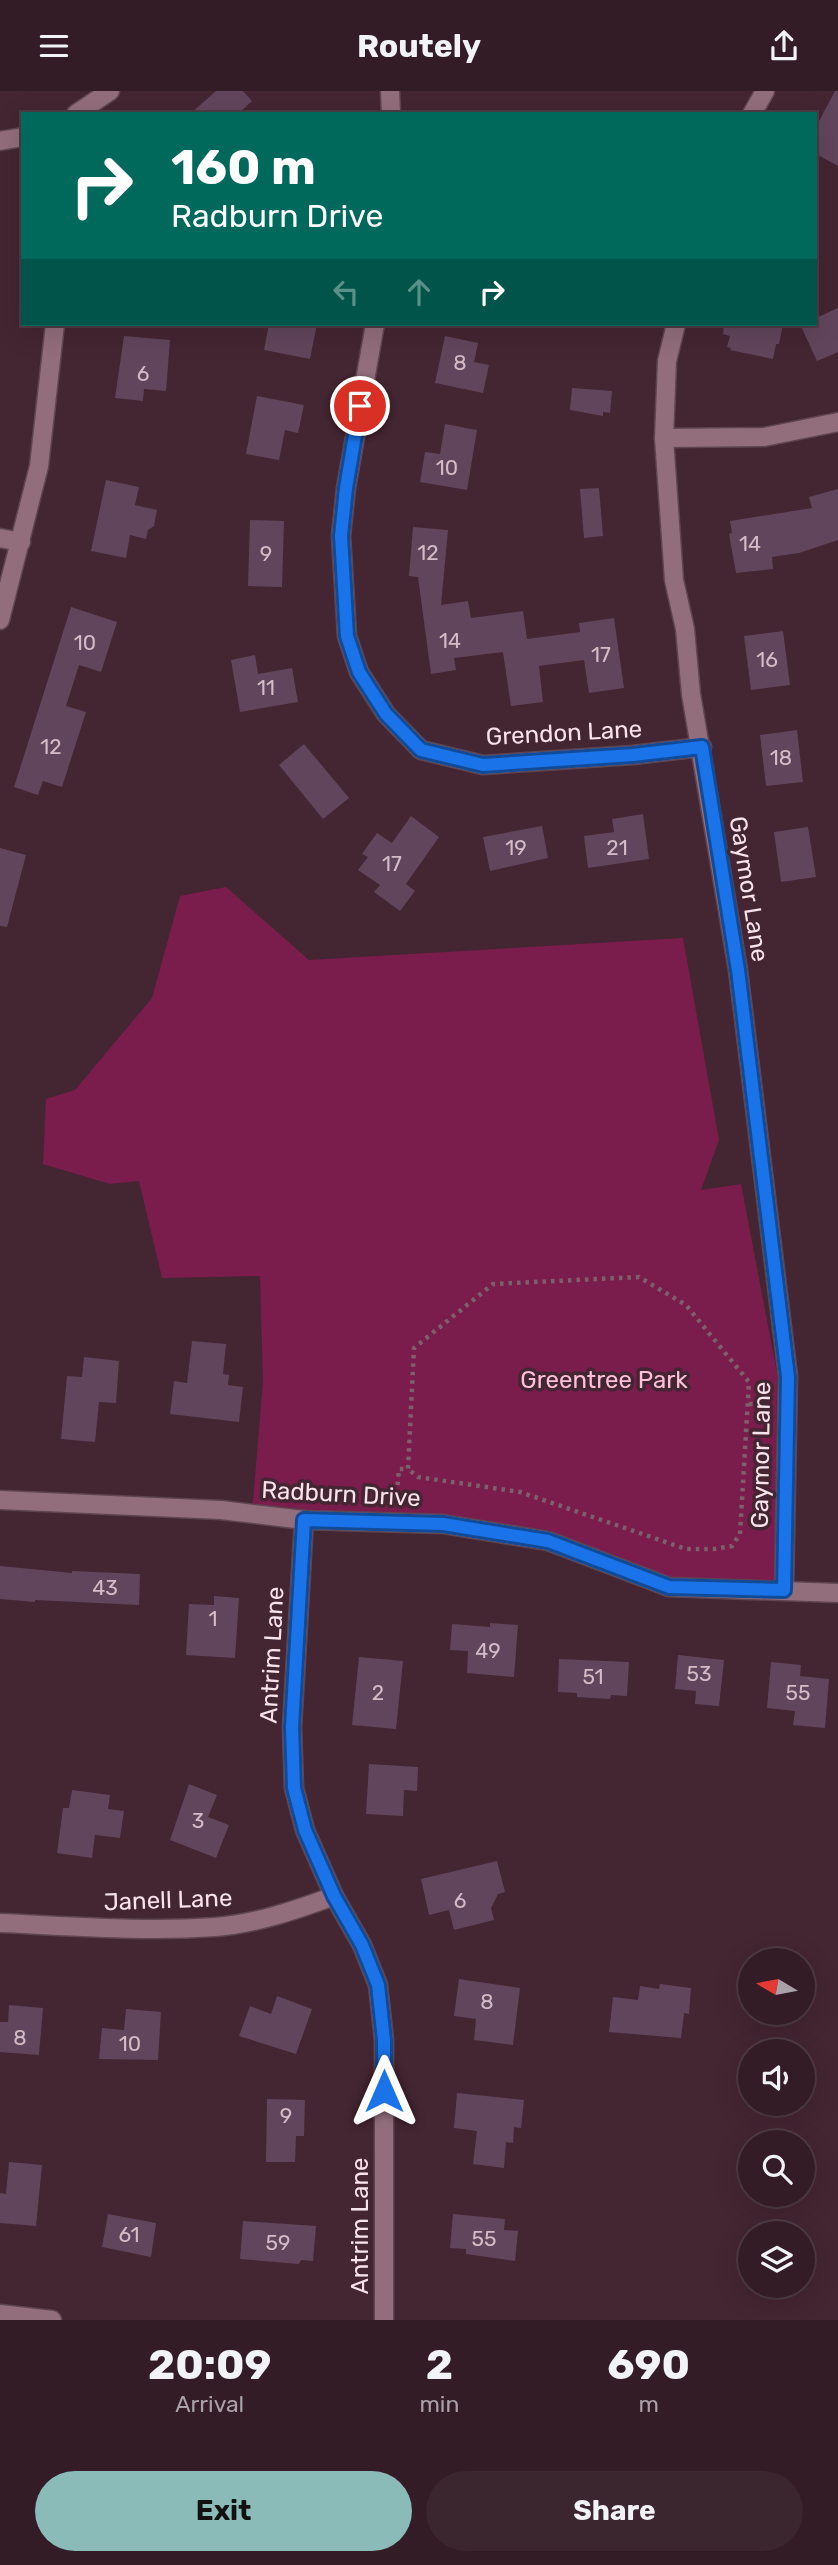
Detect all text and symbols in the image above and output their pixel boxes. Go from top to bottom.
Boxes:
icon: menu [35,27,73,65]
text: Routely [357,27,481,65]
icon: share [765,27,803,65]
text: 160 m [171,138,316,196]
icon: right [56,140,147,231]
text: Radburn Drive [171,197,383,235]
icon: left [327,273,365,311]
icon: ahead [400,273,438,311]
icon: right [473,273,511,311]
house number: 8 [453,350,467,375]
house number: 6 [137,361,149,386]
pin [330,376,390,436]
icon: arrive [341,387,379,425]
house number: 10 [436,455,458,480]
house number: 14 [739,531,761,556]
house number: 12 [417,540,439,565]
house number: 9 [260,541,272,566]
house number: 14 [439,628,461,653]
house number: 10 [74,630,96,655]
house number: 17 [591,642,611,667]
house number: 16 [756,647,778,672]
house number: 11 [257,675,275,700]
street label: Grendon Lane [485,715,643,751]
house number: 12 [40,734,62,759]
house number: 18 [770,745,792,770]
street label: Gaymor Lane [724,814,774,964]
house number: 19 [505,835,527,860]
house number: 21 [606,835,628,860]
house number: 17 [382,851,402,876]
park label: Greentree Park [520,1366,688,1394]
street label: Gaymor Lane [746,1381,776,1529]
street label: Radburn Drive [261,1476,421,1512]
house number: 43 [92,1575,118,1600]
street label: Antrim Lane [254,1586,290,1724]
house number: 1 [209,1606,218,1631]
house number: 49 [475,1638,501,1663]
house number: 53 [686,1661,712,1686]
house number: 51 [582,1664,604,1689]
house number: 2 [372,1680,384,1705]
house number: 55 [786,1680,810,1705]
house number: 3 [192,1808,204,1833]
street label: Janell Lane [103,1884,233,1916]
house number: 6 [454,1888,466,1913]
north arrow [738,1948,816,2025]
map controls [738,1948,815,2298]
house number: 8 [480,1989,494,2014]
house number: 8 [13,2025,27,2050]
house number: 10 [119,2031,141,2056]
button: sound [738,2039,815,2116]
position arrow [347,2054,421,2128]
house number: 9 [280,2103,292,2128]
button: search [738,2130,815,2207]
street label: Antrim Lane [346,2158,374,2294]
button: layers [738,2221,815,2298]
house number: 61 [118,2222,140,2247]
house number: 55 [472,2226,496,2251]
house number: 59 [266,2230,290,2255]
text: 20:09 [148,2340,272,2390]
text: 2 [426,2340,453,2390]
text: 690 [607,2340,690,2390]
text: Arrival [175,2390,244,2418]
text: min [419,2390,459,2418]
text: m [638,2390,659,2418]
button: Exit [35,2471,412,2551]
button: Share [426,2471,803,2551]

